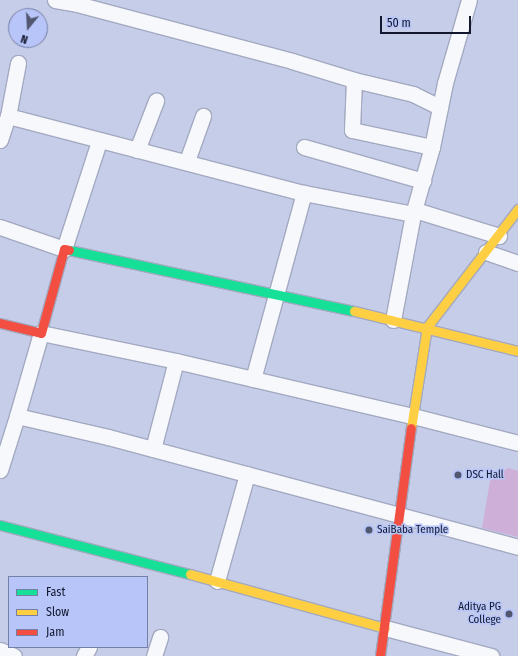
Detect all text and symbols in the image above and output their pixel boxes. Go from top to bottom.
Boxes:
north arrow [8,8,48,48]
scale bar [382,8,473,34]
text: 50 m [387,16,411,30]
text: N [19,32,30,46]
place label: DSC Hall [466,468,504,482]
marker: DSC Hall [453,470,463,480]
place label: SaiBaba Temple [377,523,448,537]
marker: SaiBaba Temple [364,525,374,535]
legend [8,576,148,648]
text: Fast [46,585,65,599]
place label: Aditya PG College [458,601,501,627]
text: Slow [46,605,69,619]
marker: Aditya PG College [504,609,514,619]
text: Jam [46,625,64,639]

